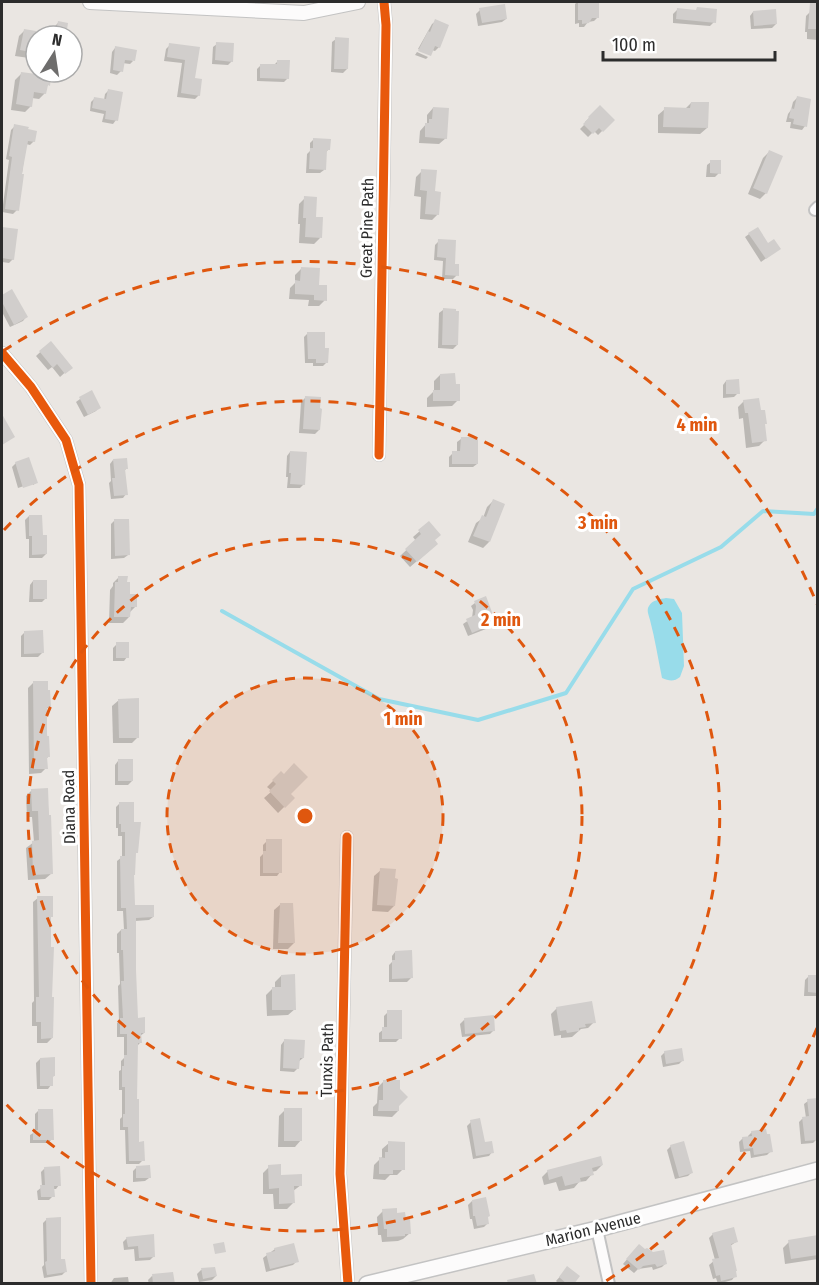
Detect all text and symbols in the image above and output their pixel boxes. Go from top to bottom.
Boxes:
north arrow [24,24,84,84]
scale bar [603,24,776,62]
text: N [50,30,64,50]
text: 100 m [612,34,656,56]
street label: Great Pine Path [357,178,377,278]
text: 4 min [677,414,717,436]
text: 3 min [577,512,618,534]
text: 2 min [480,609,521,631]
text: 1 min [383,708,423,730]
street label: Diana Road [59,770,79,844]
centre of rings [295,806,315,826]
street label: Tunxis Path [317,1023,337,1097]
street label: Marion Avenue [543,1208,643,1250]

